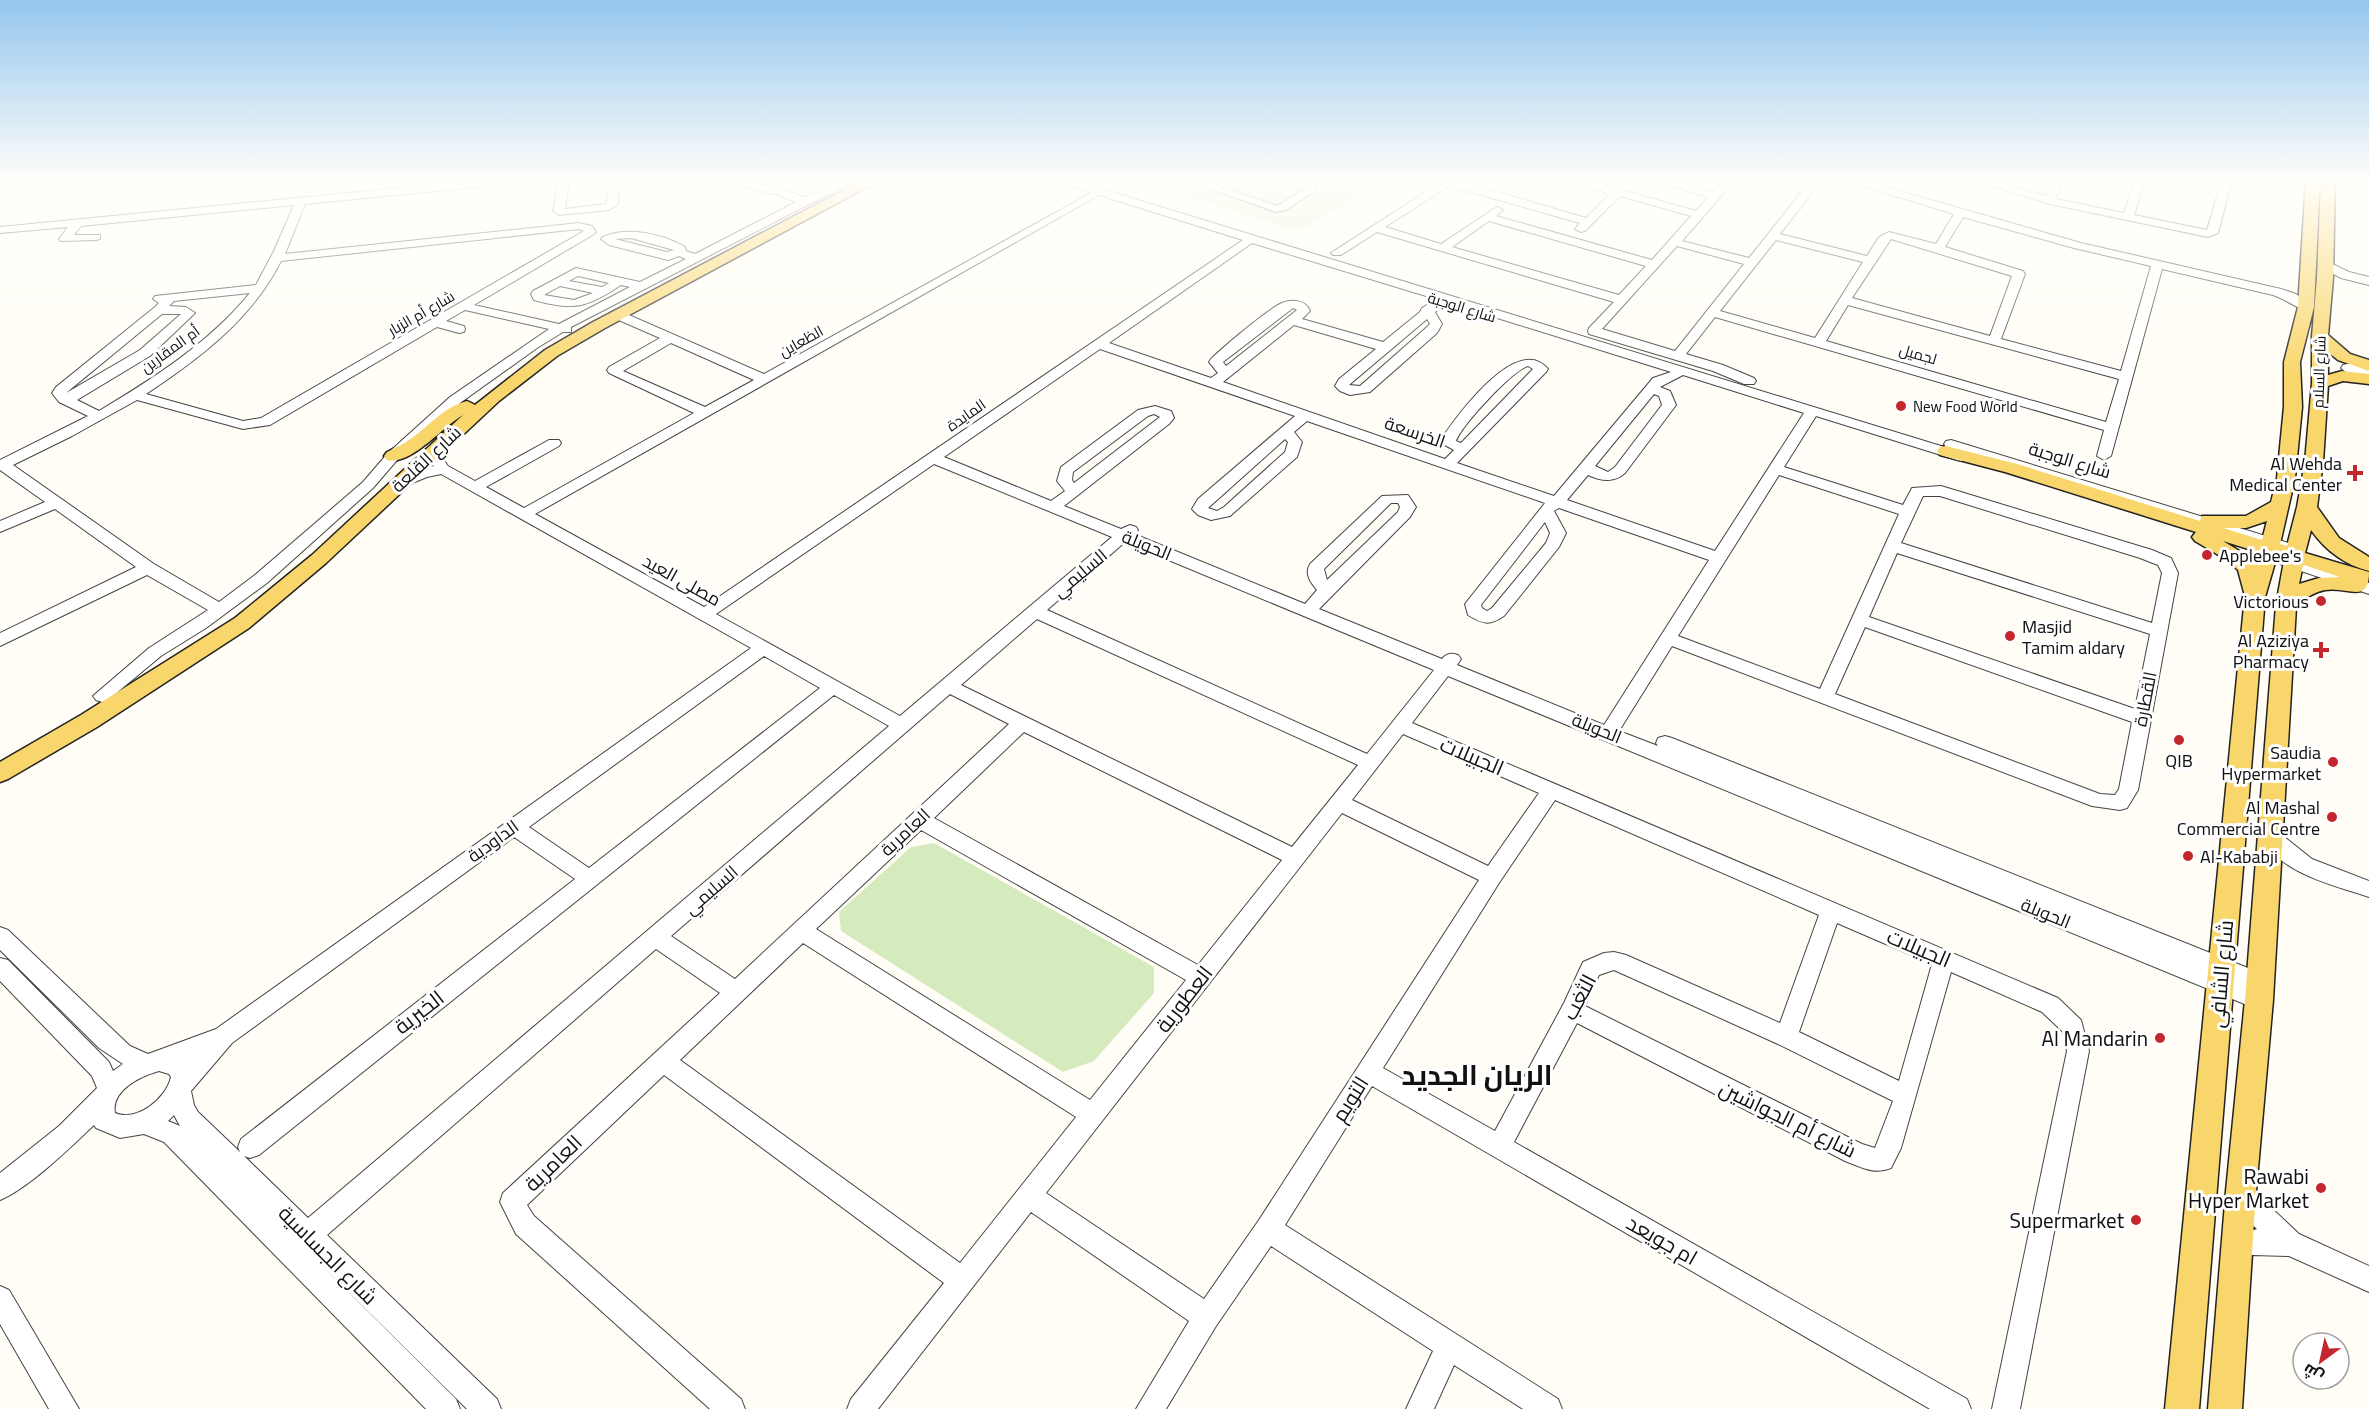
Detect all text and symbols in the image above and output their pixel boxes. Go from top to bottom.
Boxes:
street label: شارع أم الزبار [381,282,460,345]
street label: شارع الوجبة [1424,283,1500,331]
street label: أم المقارين [134,317,206,381]
street label: الظعاين [773,317,829,365]
street label: لجميل [1896,335,1940,373]
street label: شارع السلام [2303,335,2335,409]
street label: المايدة [940,391,992,439]
place label: New Food World [1913,392,2018,421]
marker: New Food World [1894,399,1908,413]
street label: الخرسعة [1380,406,1450,458]
street label: شارع القلعة [383,417,469,501]
street label: شارع الوجبة [2025,432,2115,488]
place label: Al Wehda Medical Center [2229,447,2342,501]
marker: Al Wehda Medical Center [2346,464,2364,482]
street label: الحويلة [1117,520,1177,570]
place label: Applebee's [2219,539,2301,572]
street label: السليمي [1045,540,1115,606]
street label: مصلى العيد [636,545,728,615]
marker: Applebee's [2200,548,2214,562]
place label: Victorious [2233,585,2309,618]
marker: Victorious [2314,594,2328,608]
place label: Masjid Tamim aldary [2022,610,2125,664]
place label: Al Aziziya Pharmacy [2233,624,2309,678]
marker: Masjid Tamim aldary [2003,629,2017,643]
marker: Al Aziziya Pharmacy [2314,643,2328,657]
street label: القطارة [2124,669,2166,729]
street label: الحويلة [1567,703,1627,753]
street label: الجبيلات [1433,725,1511,787]
marker: QIB [2172,733,2186,747]
place label: Saudia Hypermarket [2221,736,2322,790]
place label: QIB [2165,744,2193,777]
marker: Saudia Hypermarket [2326,755,2340,769]
place label: Al Mashal Commercial Centre [2177,791,2320,845]
street label: العامرية [872,799,938,865]
marker: Al Mashal Commercial Centre [2325,810,2339,824]
street label: الداودية [460,811,526,871]
place label: Al-Kababji [2200,840,2278,873]
marker: Al-Kababji [2181,849,2195,863]
street label: السليمي [676,857,746,923]
street label: الحويلة [2016,888,2076,938]
street label: الجبيلات [1880,917,1958,979]
street label: شارع الشافي [2197,918,2245,1030]
street label: العطورية [1145,956,1223,1042]
street label: الثغب [1550,967,1608,1027]
street label: الخيرية [385,979,453,1045]
place label: Al Mandarin [2042,1019,2148,1058]
marker: Al Mandarin [2153,1031,2167,1045]
district label: الريان الجديد [1401,1049,1553,1101]
street label: التويم [1320,1068,1380,1130]
street label: شارع أم الجواشين [1713,1069,1863,1169]
street label: العامرية [514,1125,592,1201]
place label: Rawabi Hyper Market [2188,1157,2310,1220]
marker: Rawabi Hyper Market [2314,1181,2328,1195]
street label: شارع الجساسية [268,1195,388,1315]
place label: Supermarket [2009,1201,2125,1240]
street label: ام جويعد [1619,1204,1705,1276]
marker: Supermarket [2129,1213,2143,1227]
north arrow [2291,1331,2351,1391]
text: ش [2296,1355,2330,1392]

